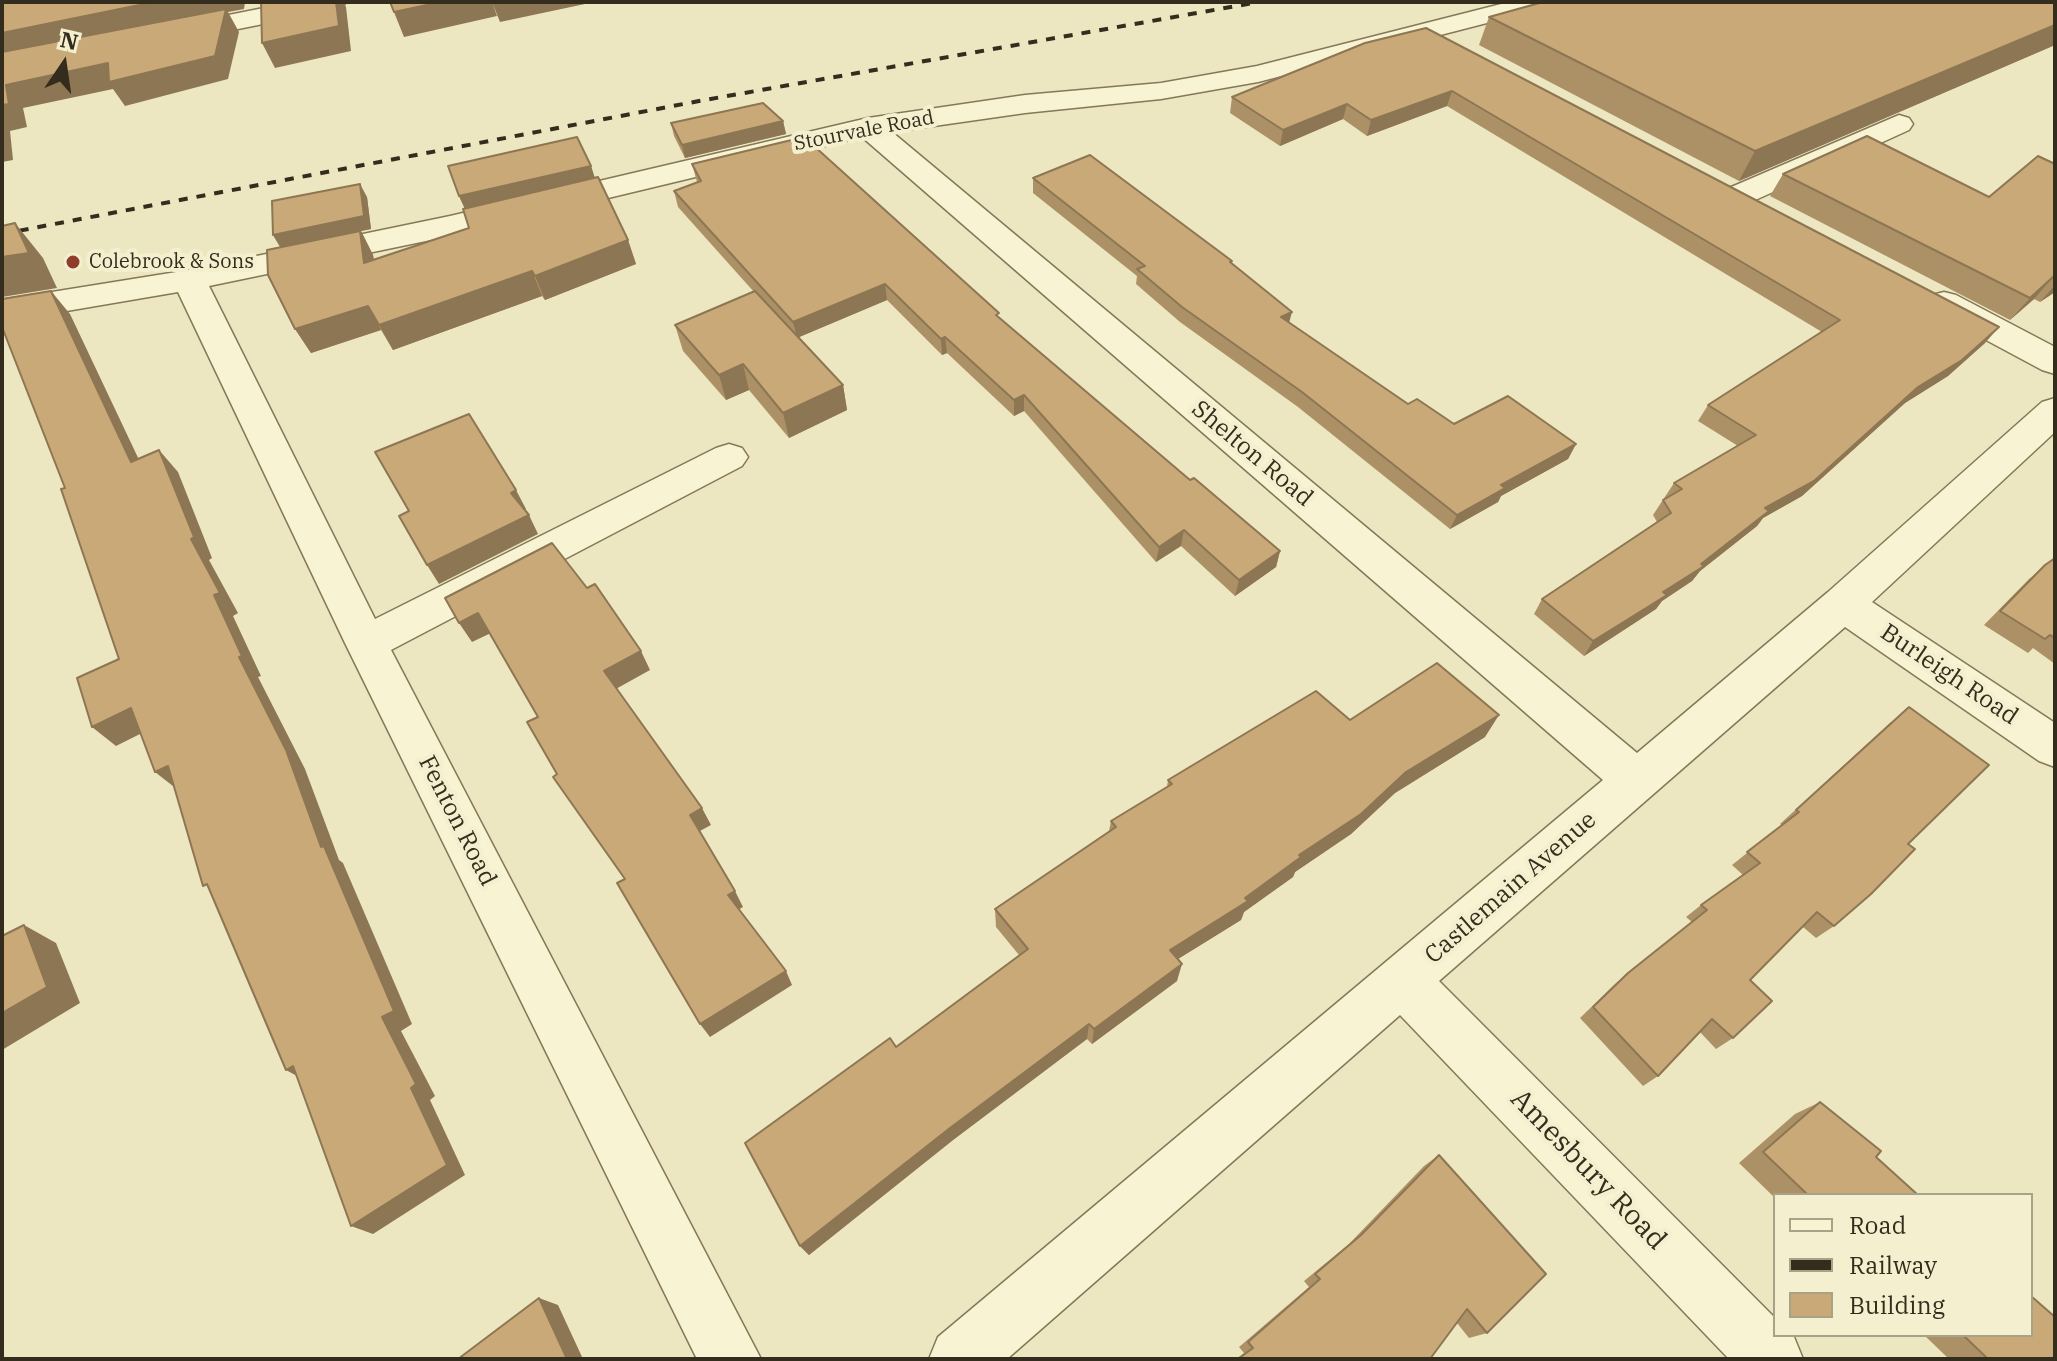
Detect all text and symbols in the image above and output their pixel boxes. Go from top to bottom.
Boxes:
north arrow [24,24,104,104]
text: N [58,24,81,56]
street label: Stourvale Road [792,106,936,156]
place label: Colebrook & Sons [89,250,254,274]
marker: Colebrook & Sons [64,253,82,271]
street label: Shelton Road [1186,395,1318,513]
street label: Burleigh Road [1875,618,2023,732]
street label: Fenton Road [412,751,502,891]
street label: Castlemain Avenue [1420,806,1602,970]
street label: Amesbury Road [1503,1083,1673,1257]
legend [1773,1193,2033,1337]
text: Road [1849,1209,1906,1241]
text: Railway [1849,1249,1937,1281]
text: Building [1849,1289,1945,1321]

